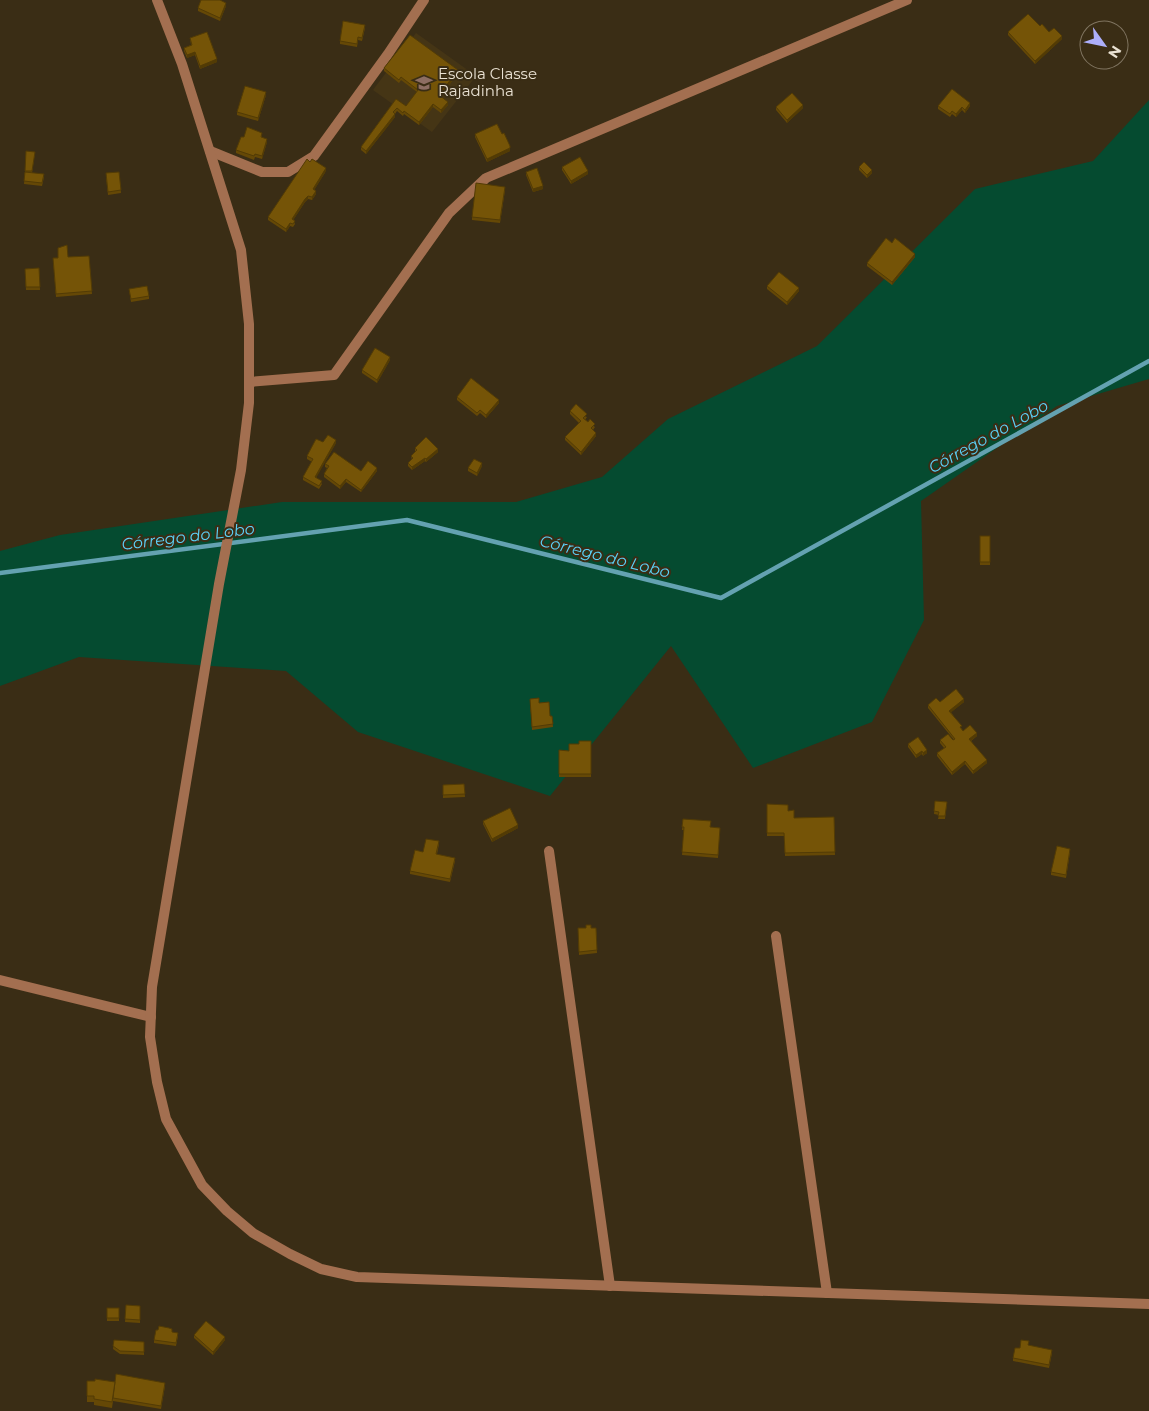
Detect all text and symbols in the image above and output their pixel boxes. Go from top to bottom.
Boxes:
north arrow [1079,20,1129,70]
text: N [1104,42,1126,62]
place label: Escola Classe Rajadinha [438,64,537,100]
school or university icon: Escola Classe Rajadinha [414,73,434,93]
water label: Córrego do Lobo [925,396,1051,477]
water label: Córrego do Lobo [120,519,256,554]
water label: Córrego do Lobo [538,531,672,582]

